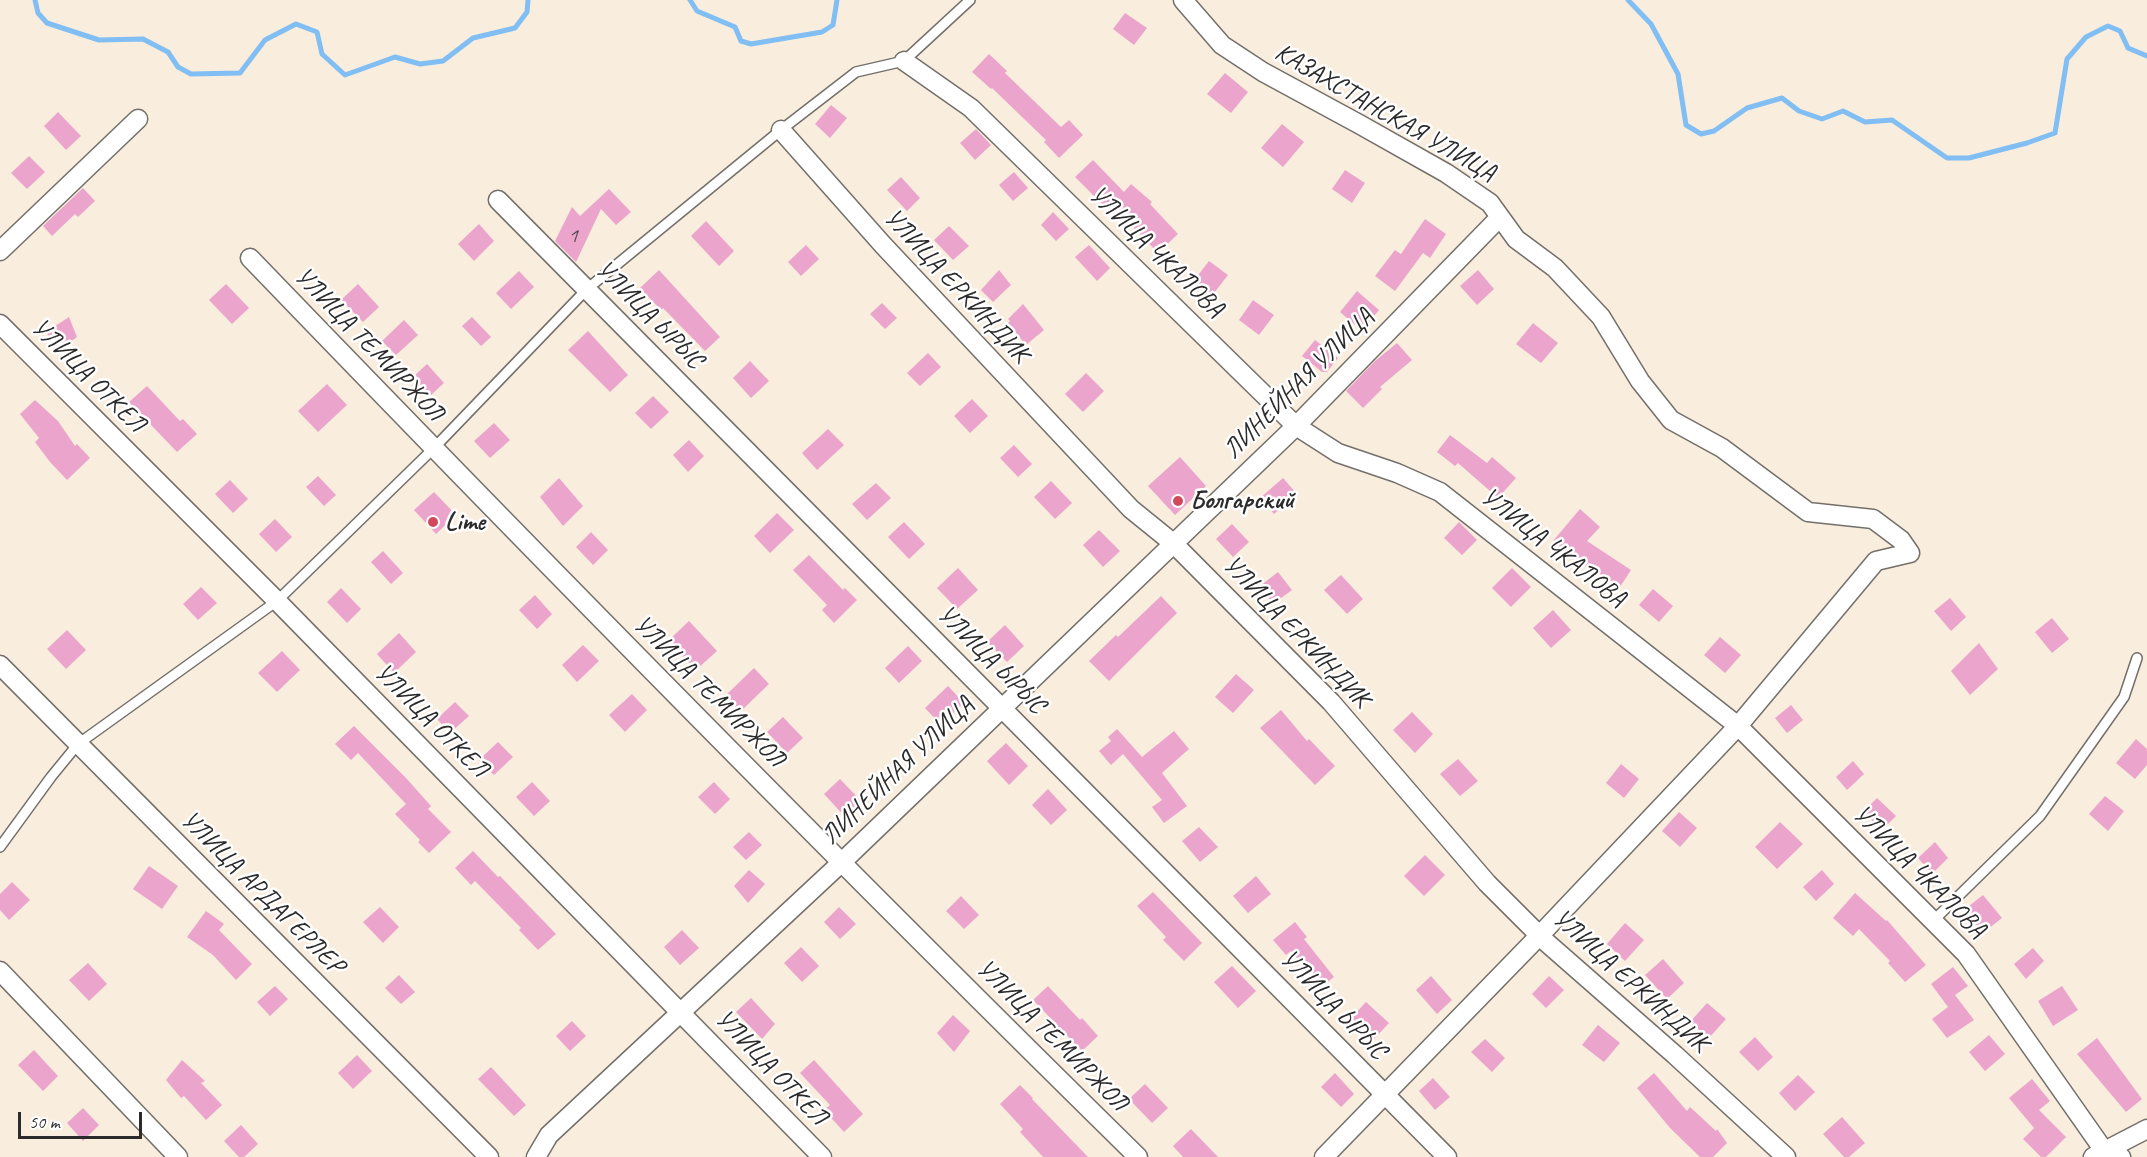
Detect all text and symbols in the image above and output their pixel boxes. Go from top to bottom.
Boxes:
street label: КАЗАХСТАНСКАЯ УЛИЦА [1269,37,1501,189]
street label: УЛИЦА ЧКАЛОВА [1082,180,1230,324]
street label: УЛИЦА ЕРКИНДИК [877,203,1035,369]
house number: 1 [568,223,578,249]
street label: УЛИЦА ЫРЫС [588,254,710,376]
street label: УЛИЦА ТЕМИРЖОЛ [287,261,451,429]
street label: ЛИНЕЙНАЯ УЛИЦА [1217,302,1381,466]
street label: УЛИЦА ОТКЕЛ [24,312,152,440]
street label: УЛИЦА ЧКАЛОВА [1474,482,1632,614]
place label: Болгарский [1190,485,1294,517]
marker: Болгарский [1171,494,1185,508]
place label: Lime [445,506,485,538]
marker: Lime [426,515,440,529]
street label: УЛИЦА ЕРКИНДИК [1216,550,1376,714]
street label: УЛИЦА ЫРЫС [930,599,1052,721]
street label: УЛИЦА ТЕМИРЖОЛ [626,609,792,775]
street label: УЛИЦА ОТКЕЛ [367,657,495,785]
street label: ЛИНЕЙНАЯ УЛИЦА [815,690,981,852]
street label: УЛИЦА ЧКАЛОВА [1846,799,1992,945]
street label: УЛИЦА АРДАГЕРЛЕР [174,805,350,981]
street label: УЛИЦА ЕРКИНДИК [1546,903,1714,1059]
street label: УЛИЦА ЫРЫС [1273,944,1393,1066]
street label: УЛИЦА ТЕМИРЖОЛ [969,953,1135,1119]
street label: УЛИЦА ОТКЕЛ [708,1004,834,1132]
scale bar [21,1100,146,1138]
text: 50 m [29,1111,60,1133]

